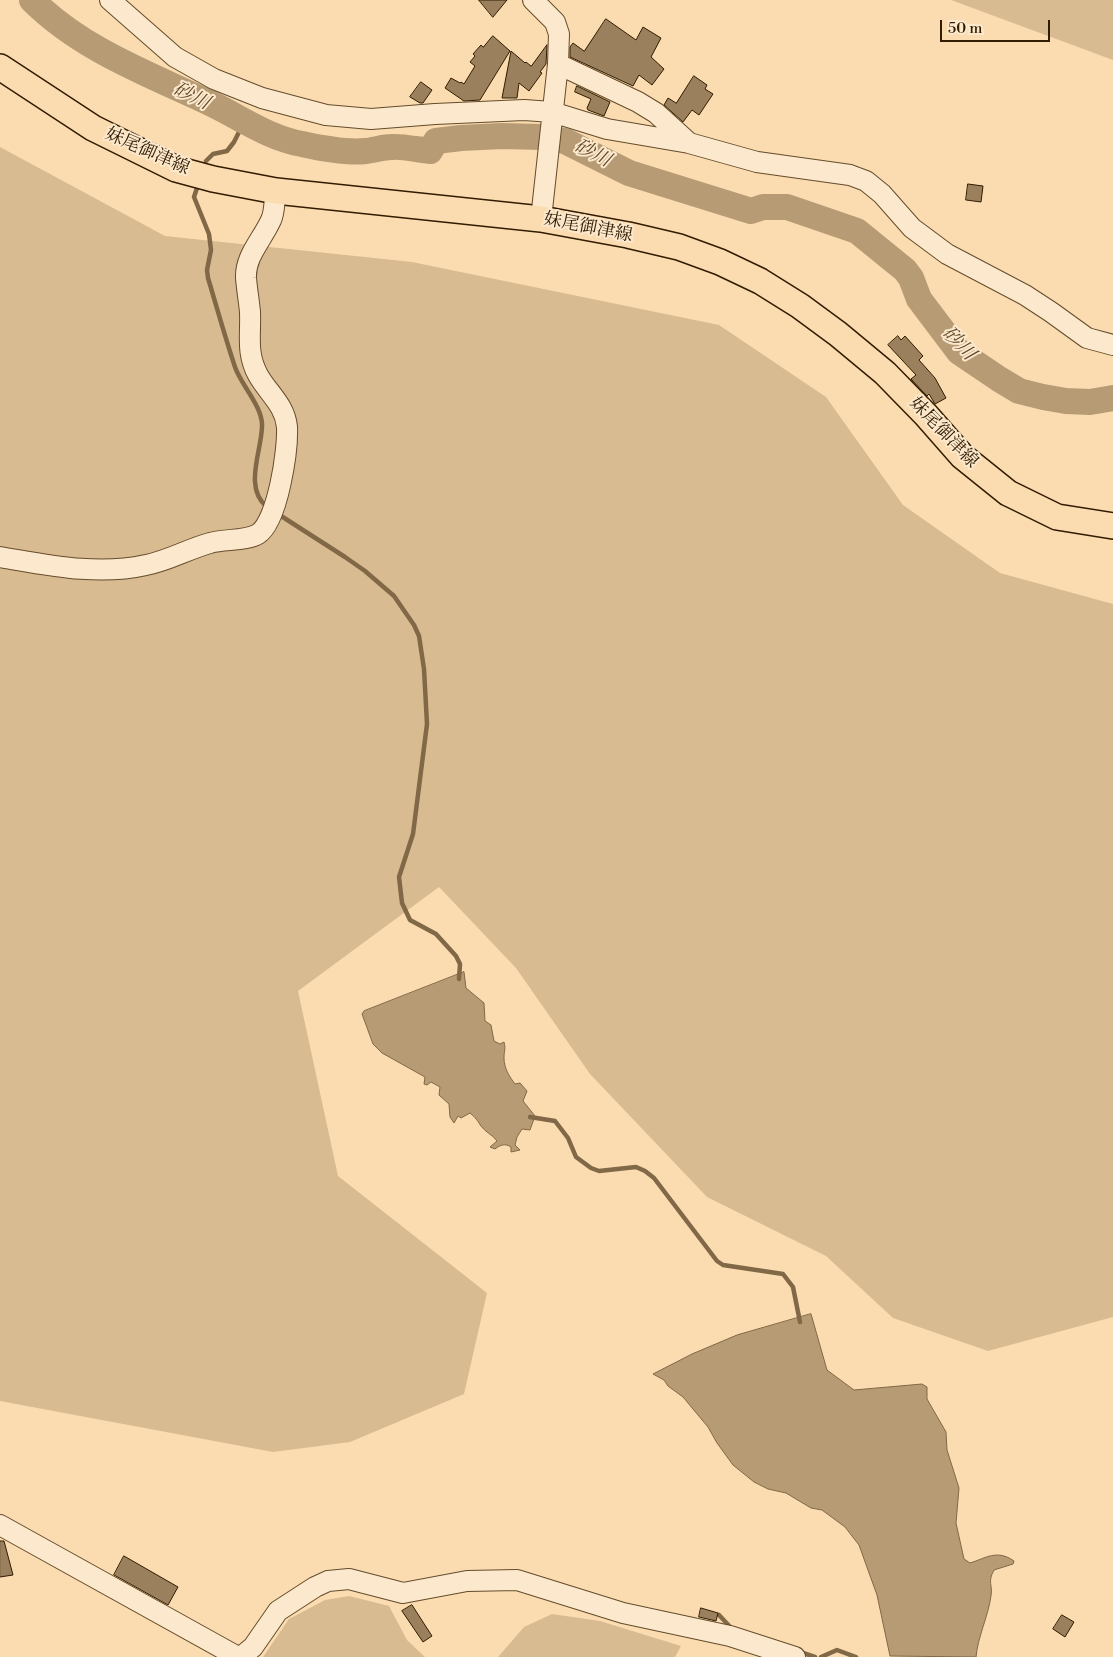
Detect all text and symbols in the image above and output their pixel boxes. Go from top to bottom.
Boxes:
scale bar [943,10,1053,42]
text: 50 m [948,19,982,38]
water label: 砂川 [169,78,213,116]
street label: 妹尾御津線 [101,124,193,180]
water label: 砂川 [570,135,614,173]
street label: 妹尾御津線 [542,209,634,247]
water label: 砂川 [937,322,979,366]
street label: 妹尾御津線 [904,393,982,473]

